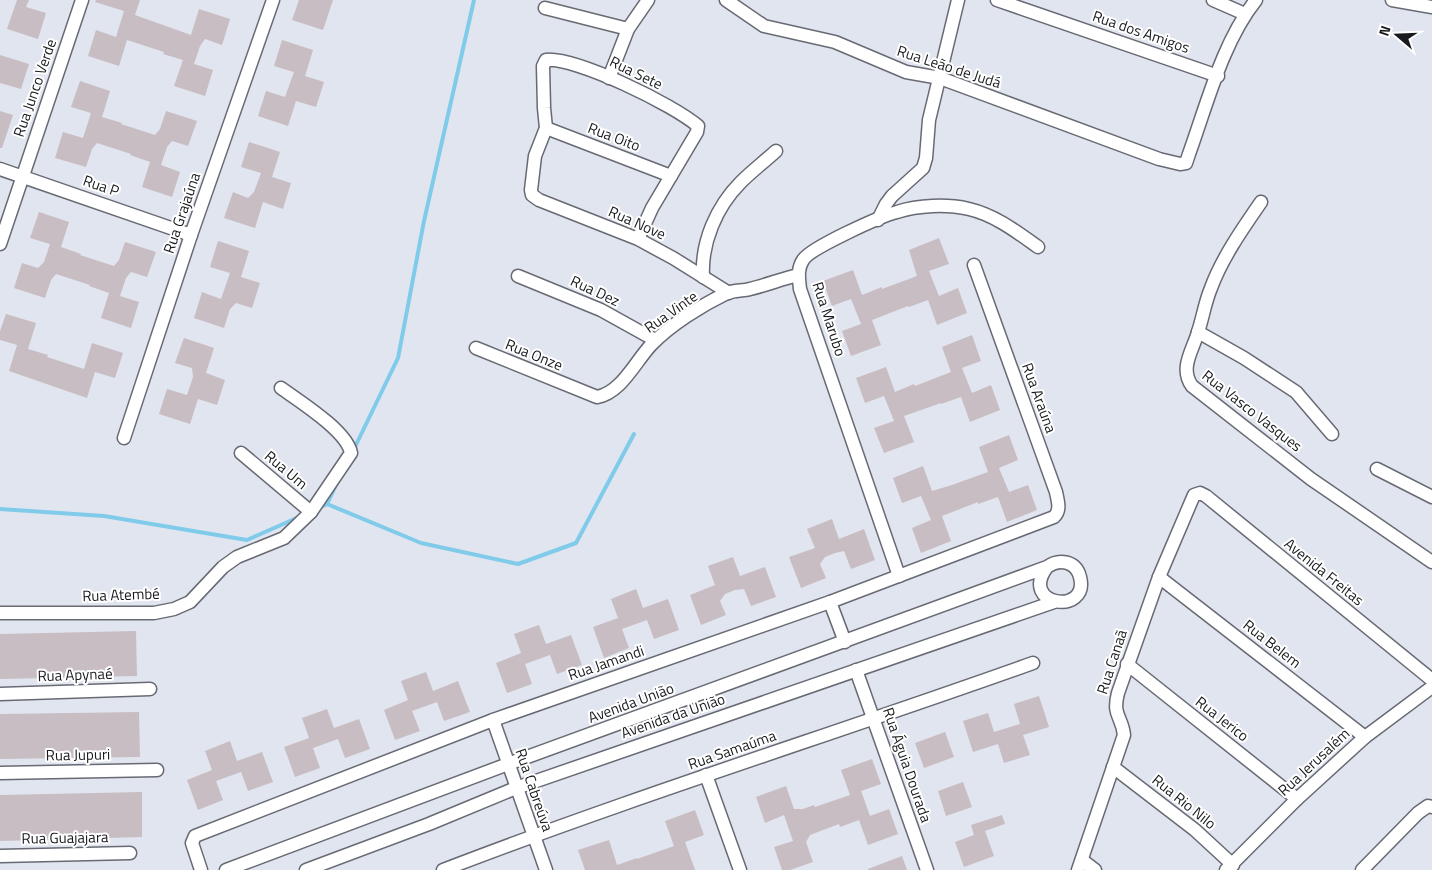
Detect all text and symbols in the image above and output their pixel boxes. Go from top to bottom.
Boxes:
street label: Rua dos Amigos [1089,4,1193,59]
north arrow [1372,10,1422,60]
text: N [1373,23,1396,39]
street label: Rua Junco Verde [7,36,62,140]
street label: Rua Leão de Judá [894,39,1004,94]
street label: Rua Sete [606,50,667,95]
street label: Rua Oito [585,116,644,157]
street label: Rua P [80,169,122,202]
street label: Rua Grajaúna [157,169,206,256]
street label: Rua Nove [605,200,670,245]
street label: Rua Dez [567,269,624,312]
street label: Rua Marubo [807,279,852,359]
street label: Rua Vinte [639,285,702,338]
street label: Rua Onze [502,333,566,376]
street label: Rua Araúna [1016,360,1063,437]
street label: Rua Vasco Vasques [1197,364,1307,457]
street label: Rua Um [260,445,313,495]
street label: Avenida Freitas [1280,532,1369,611]
street label: Rua Atembé [82,582,160,607]
street label: Rua Belem [1238,613,1306,674]
street label: Rua Canaã [1090,626,1133,697]
street label: Rua Jamandi [565,639,647,686]
street label: Rua Apynaé [37,662,113,687]
street label: Avenida União [585,676,677,729]
street label: Avenida da União [618,687,728,744]
street label: Rua Jerico [1191,690,1254,747]
street label: Rua Águia Dourada [877,704,938,826]
street label: Rua Jerusalém [1273,722,1355,801]
street label: Rua Samaúma [685,724,779,775]
street label: Rua Jupuri [45,742,110,767]
street label: Rua Cabreúva [509,745,560,835]
street label: Rua Rio Nilo [1147,769,1221,835]
street label: Rua Guajajara [21,825,109,850]

